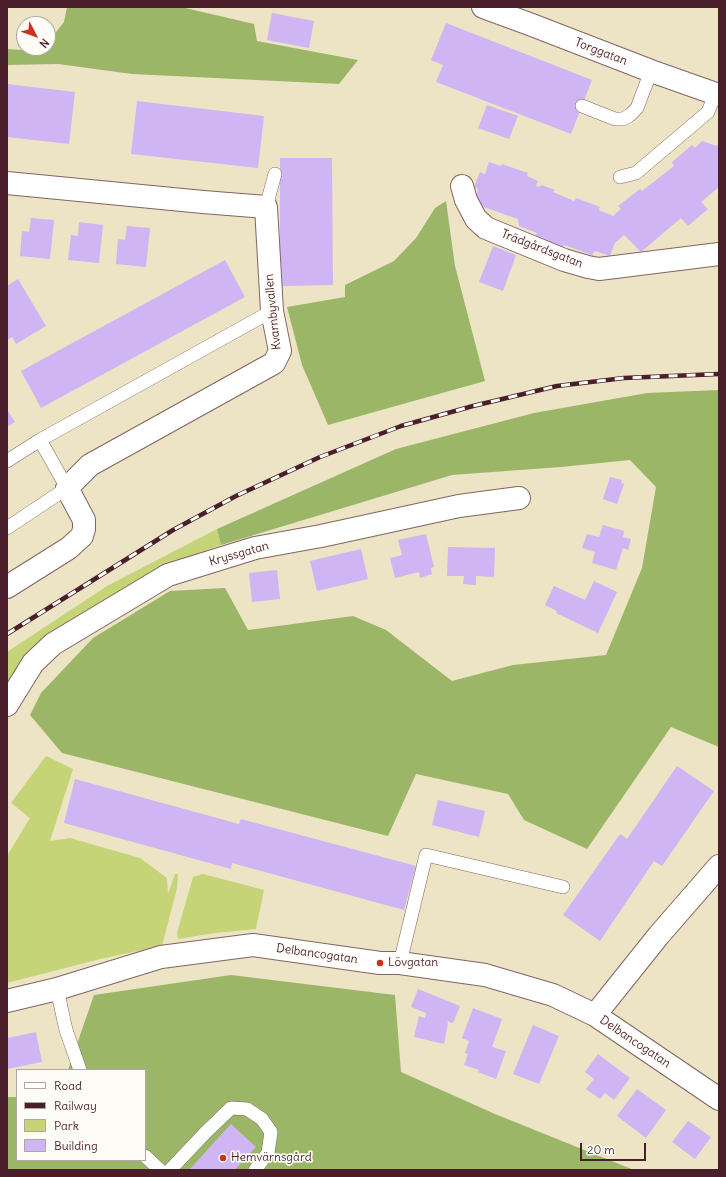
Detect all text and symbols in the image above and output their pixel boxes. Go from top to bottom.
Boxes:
north arrow [16,16,56,56]
street label: Torggatan [573,35,629,69]
text: N [37,36,52,51]
street label: Trädgårdsgatan [499,227,585,271]
street label: Kvarnbyvallen [262,273,284,351]
street label: Kryssgatan [207,539,271,569]
street label: Delbancogatan [275,941,359,967]
place label: Lövgatan [388,956,438,970]
marker: Lövgatan [375,958,385,968]
street label: Delbancogatan [597,1013,673,1071]
legend [16,1069,146,1161]
text: Road [54,1078,82,1093]
text: Railway [54,1098,97,1113]
text: Park [54,1118,79,1133]
scale bar [582,1135,648,1161]
text: Building [54,1138,98,1153]
text: 20 m [587,1142,615,1157]
place label: Hemvärnsgård [231,1151,312,1165]
marker: Hemvärnsgård [218,1153,228,1163]

